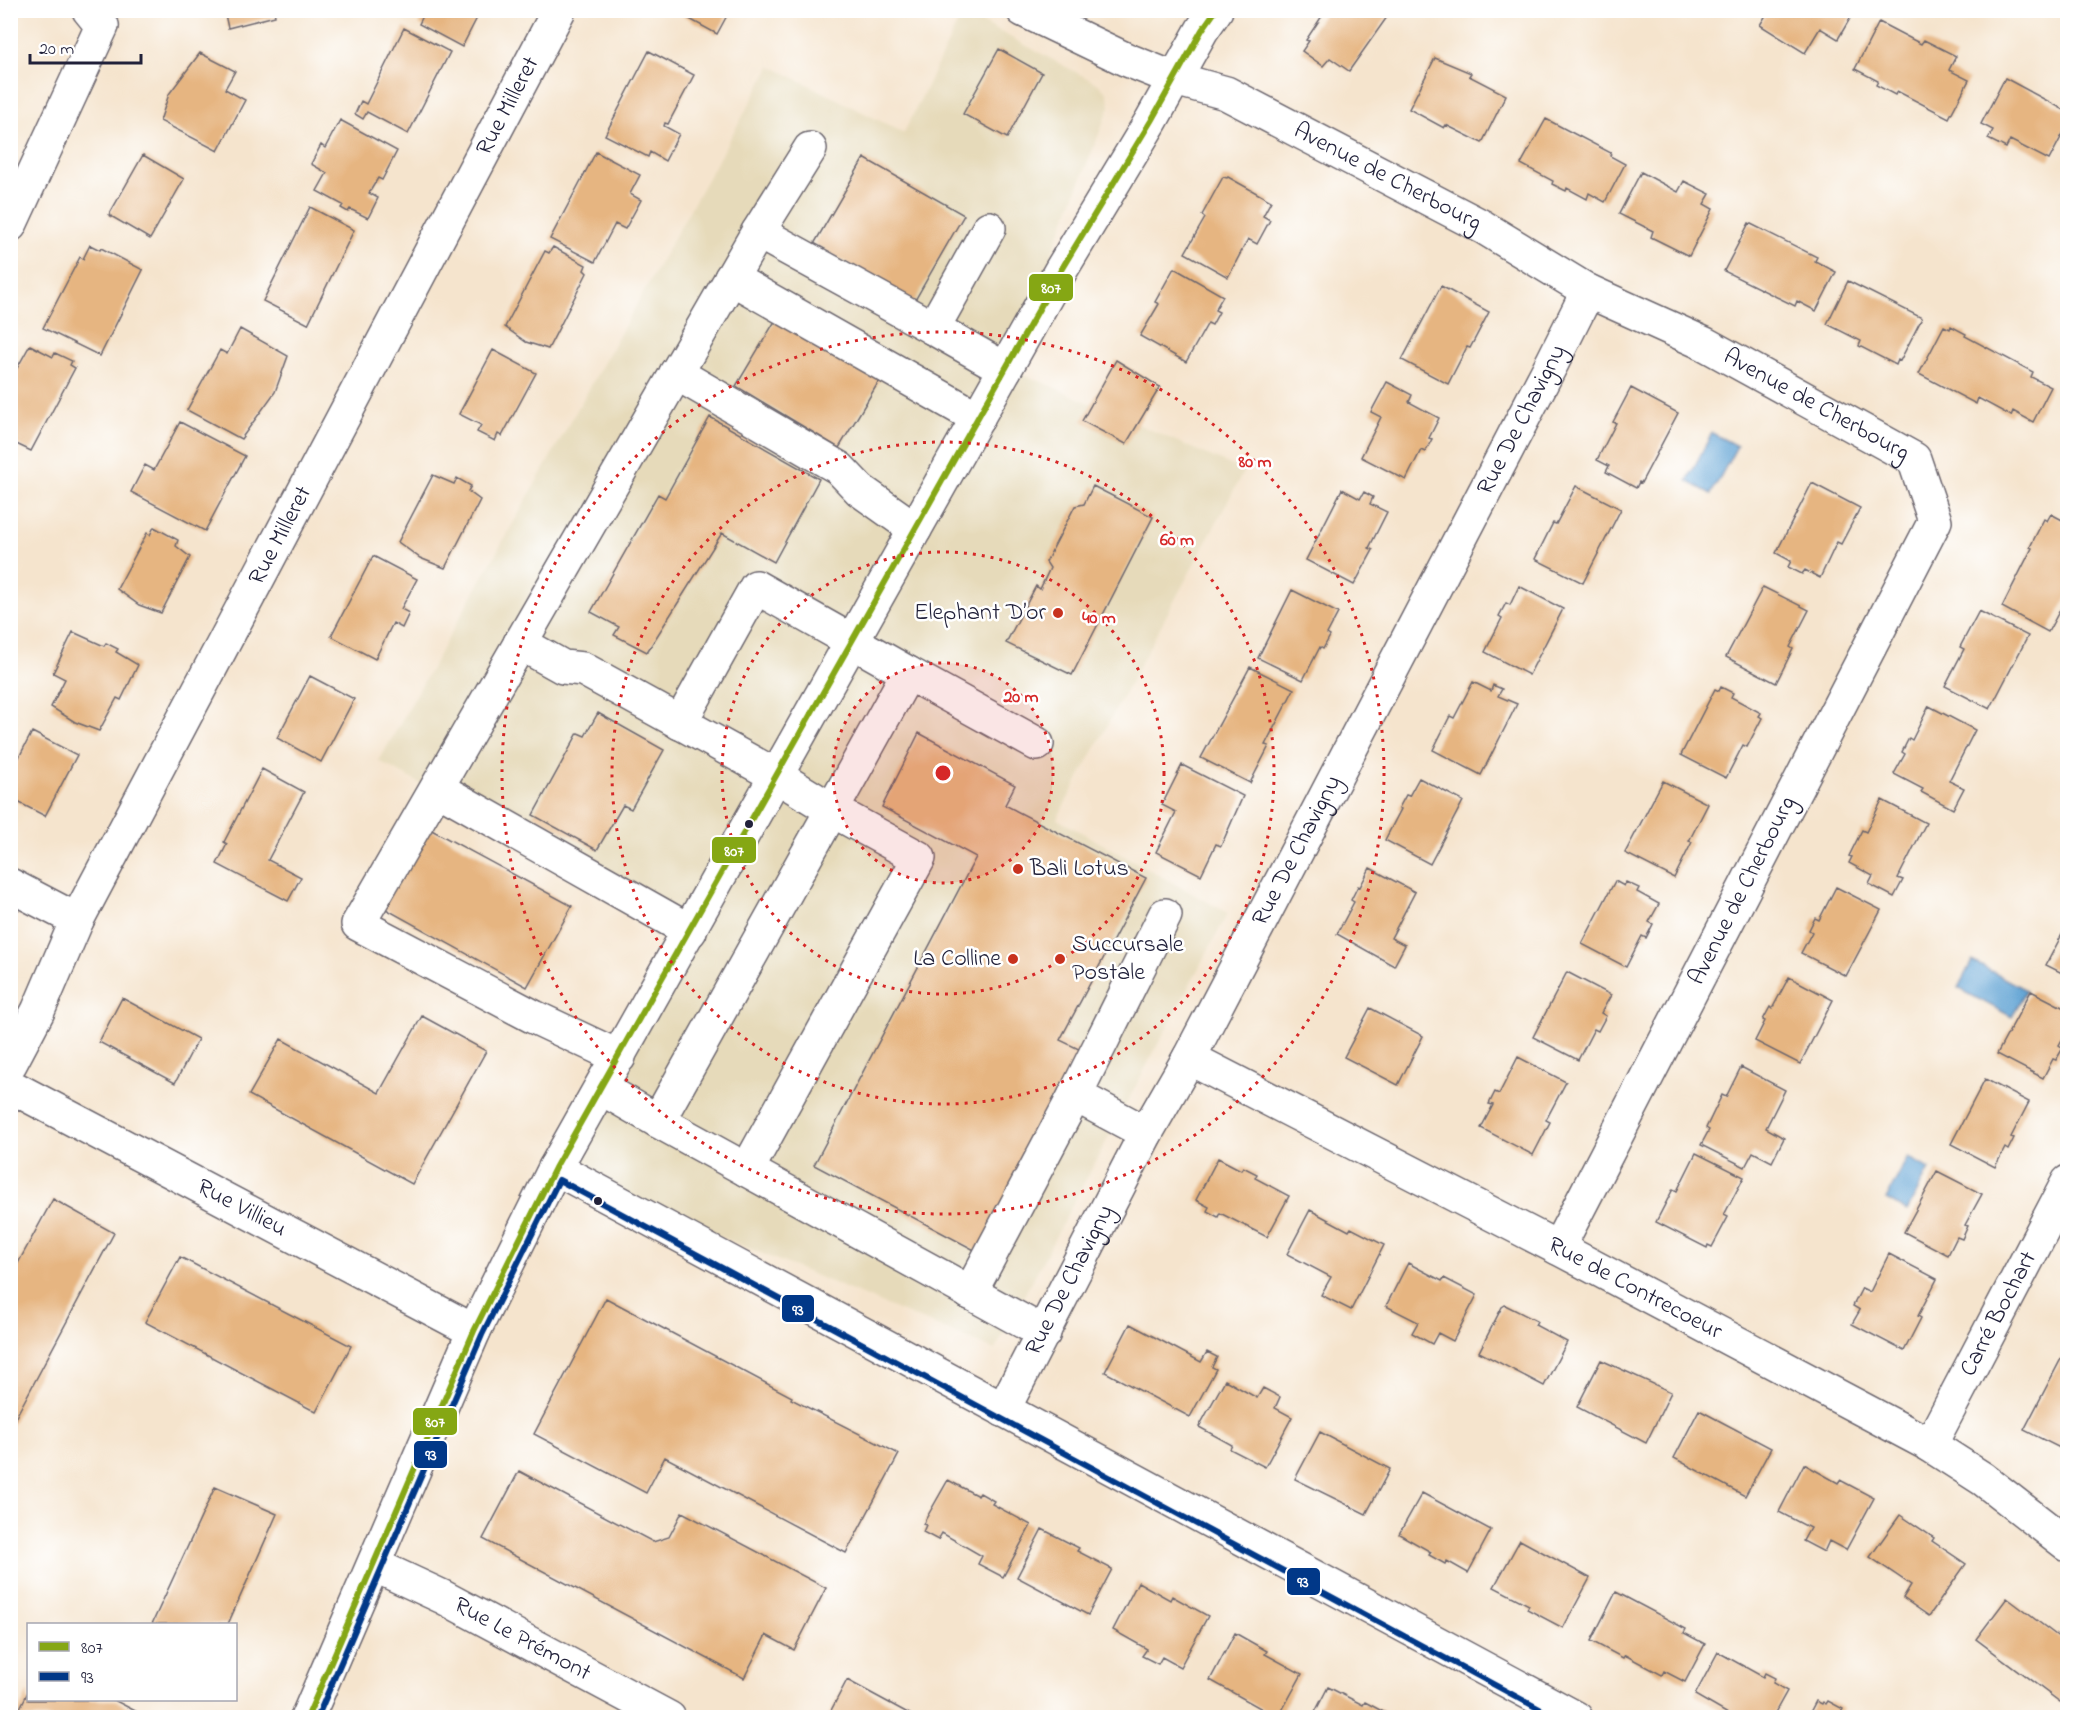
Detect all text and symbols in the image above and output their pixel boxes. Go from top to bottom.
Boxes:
scale bar [30,27,141,65]
text: 20 m [39,37,74,63]
street label: Rue Milleret [467,50,549,162]
street label: Avenue de Cherbourg [1287,114,1488,241]
line badge: 807 [1028,273,1074,302]
text: 807 [1040,277,1061,301]
street label: Rue De Chavigny [1468,339,1577,501]
street label: Avenue de Cherbourg [1717,340,1916,471]
text: 80 m [1238,450,1272,476]
street label: Rue Milleret [240,480,321,591]
text: 60 m [1160,528,1194,554]
place label: Elephant D’or [914,596,1047,631]
marker: Elephant D’or [1051,606,1065,620]
text: 40 m [1082,606,1116,632]
text: 20 m [1002,685,1039,711]
centre of rings [933,763,953,783]
street label: Rue De Chavigny [1243,769,1352,932]
street label: Avenue de Cherbourg [1680,790,1806,992]
unlabelled marker [743,818,755,830]
line badge: 807 [711,836,757,864]
text: 807 [723,840,744,864]
place label: Bali Lotus [1029,852,1129,887]
marker: Bali Lotus [1011,862,1025,876]
place label: Succursale Postale [1072,928,1184,991]
place label: La Colline [913,942,1001,977]
marker: La Colline [1006,952,1020,966]
marker: Succursale Postale [1053,952,1067,966]
street label: Rue Villieu [190,1170,293,1247]
unlabelled marker [592,1195,604,1207]
street label: Rue De Chavigny [1017,1199,1124,1362]
street label: Rue de Contrecoeur [1542,1228,1729,1350]
street label: Carré Bochart [1951,1245,2046,1383]
line badge: 93 [781,1294,815,1323]
text: 93 [791,1299,804,1323]
line badge: 807 [412,1407,458,1436]
text: 807 [424,1411,445,1435]
line badge: 93 [413,1440,448,1469]
text: 93 [424,1444,437,1468]
line badge: 93 [1286,1567,1321,1596]
text: 93 [1296,1571,1309,1595]
street label: Rue Le Prémont [447,1588,597,1691]
legend [27,1623,237,1701]
text: 807 [81,1636,104,1662]
text: 93 [81,1666,94,1692]

